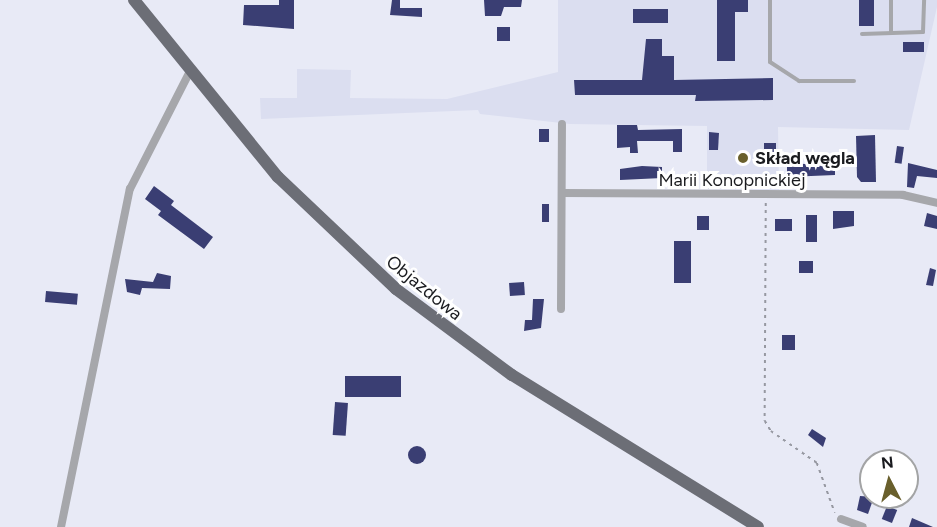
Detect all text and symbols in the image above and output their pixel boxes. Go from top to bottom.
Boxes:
place label: Skład węgla [755,147,855,169]
marker: Skład węgla [736,151,750,165]
street label: Marii Konopnickiej [658,169,806,191]
street label: Objazdowa [382,251,466,325]
north arrow [859,449,919,509]
text: N [880,452,894,473]

